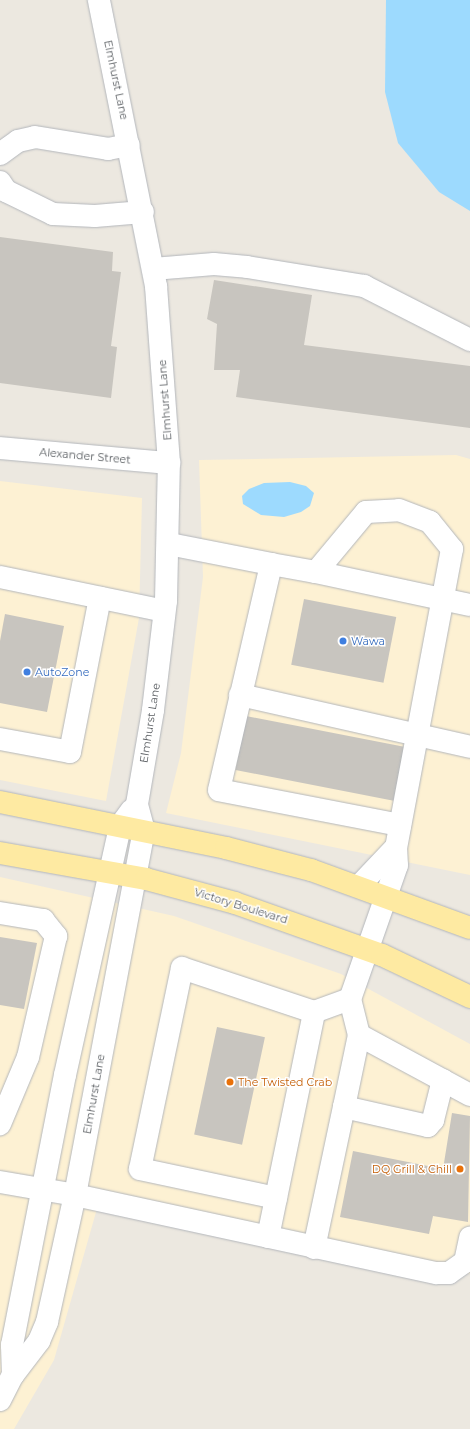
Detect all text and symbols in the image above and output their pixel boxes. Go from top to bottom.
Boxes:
street label: Elmhurst Lane [101,39,131,121]
street label: Elmhurst Lane [156,359,174,441]
street label: Alexander Street [39,445,131,467]
place label: Wawa [351,634,385,648]
marker: Wawa [338,636,348,646]
place label: AutoZone [35,665,89,679]
marker: AutoZone [22,667,32,677]
street label: Elmhurst Lane [137,682,163,764]
street label: Victory Boulevard [193,885,289,927]
street label: Elmhurst Lane [80,1053,108,1135]
place label: The Twisted Crab [238,1075,332,1089]
marker: The Twisted Crab [225,1077,235,1087]
place label: DQ Grill & Chill [372,1162,452,1176]
marker: DQ Grill & Chill [455,1164,465,1174]

